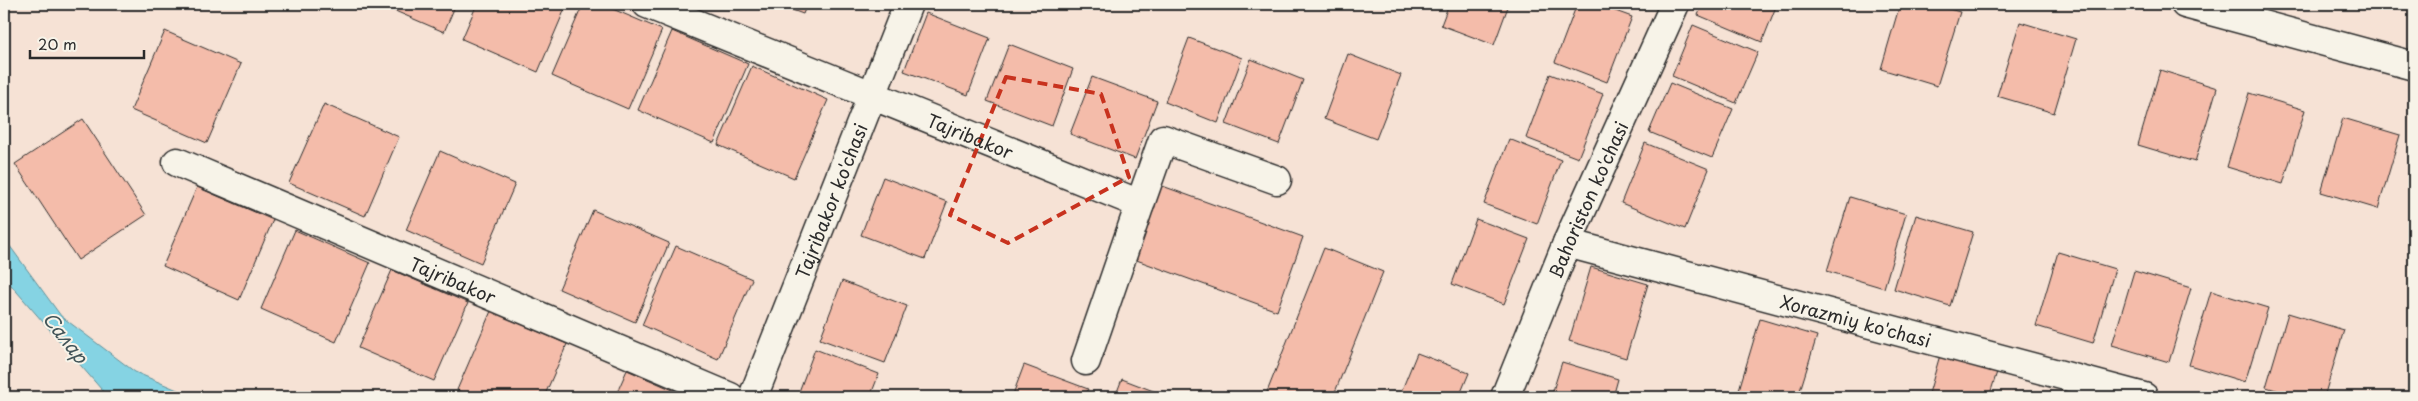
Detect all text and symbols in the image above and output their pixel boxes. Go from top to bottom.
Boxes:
scale bar [30,28,144,60]
text: 20 m [38,32,77,55]
street label: Tajribakor [923,106,1018,165]
street label: Bahoriston ko'chasi [1541,117,1634,282]
street label: Tajribakor ko'chasi [788,119,873,282]
street label: Tajribakor [406,249,501,310]
street label: Xorazmiy ko'chasi [1778,287,1934,353]
water label: Салар [37,305,96,370]

